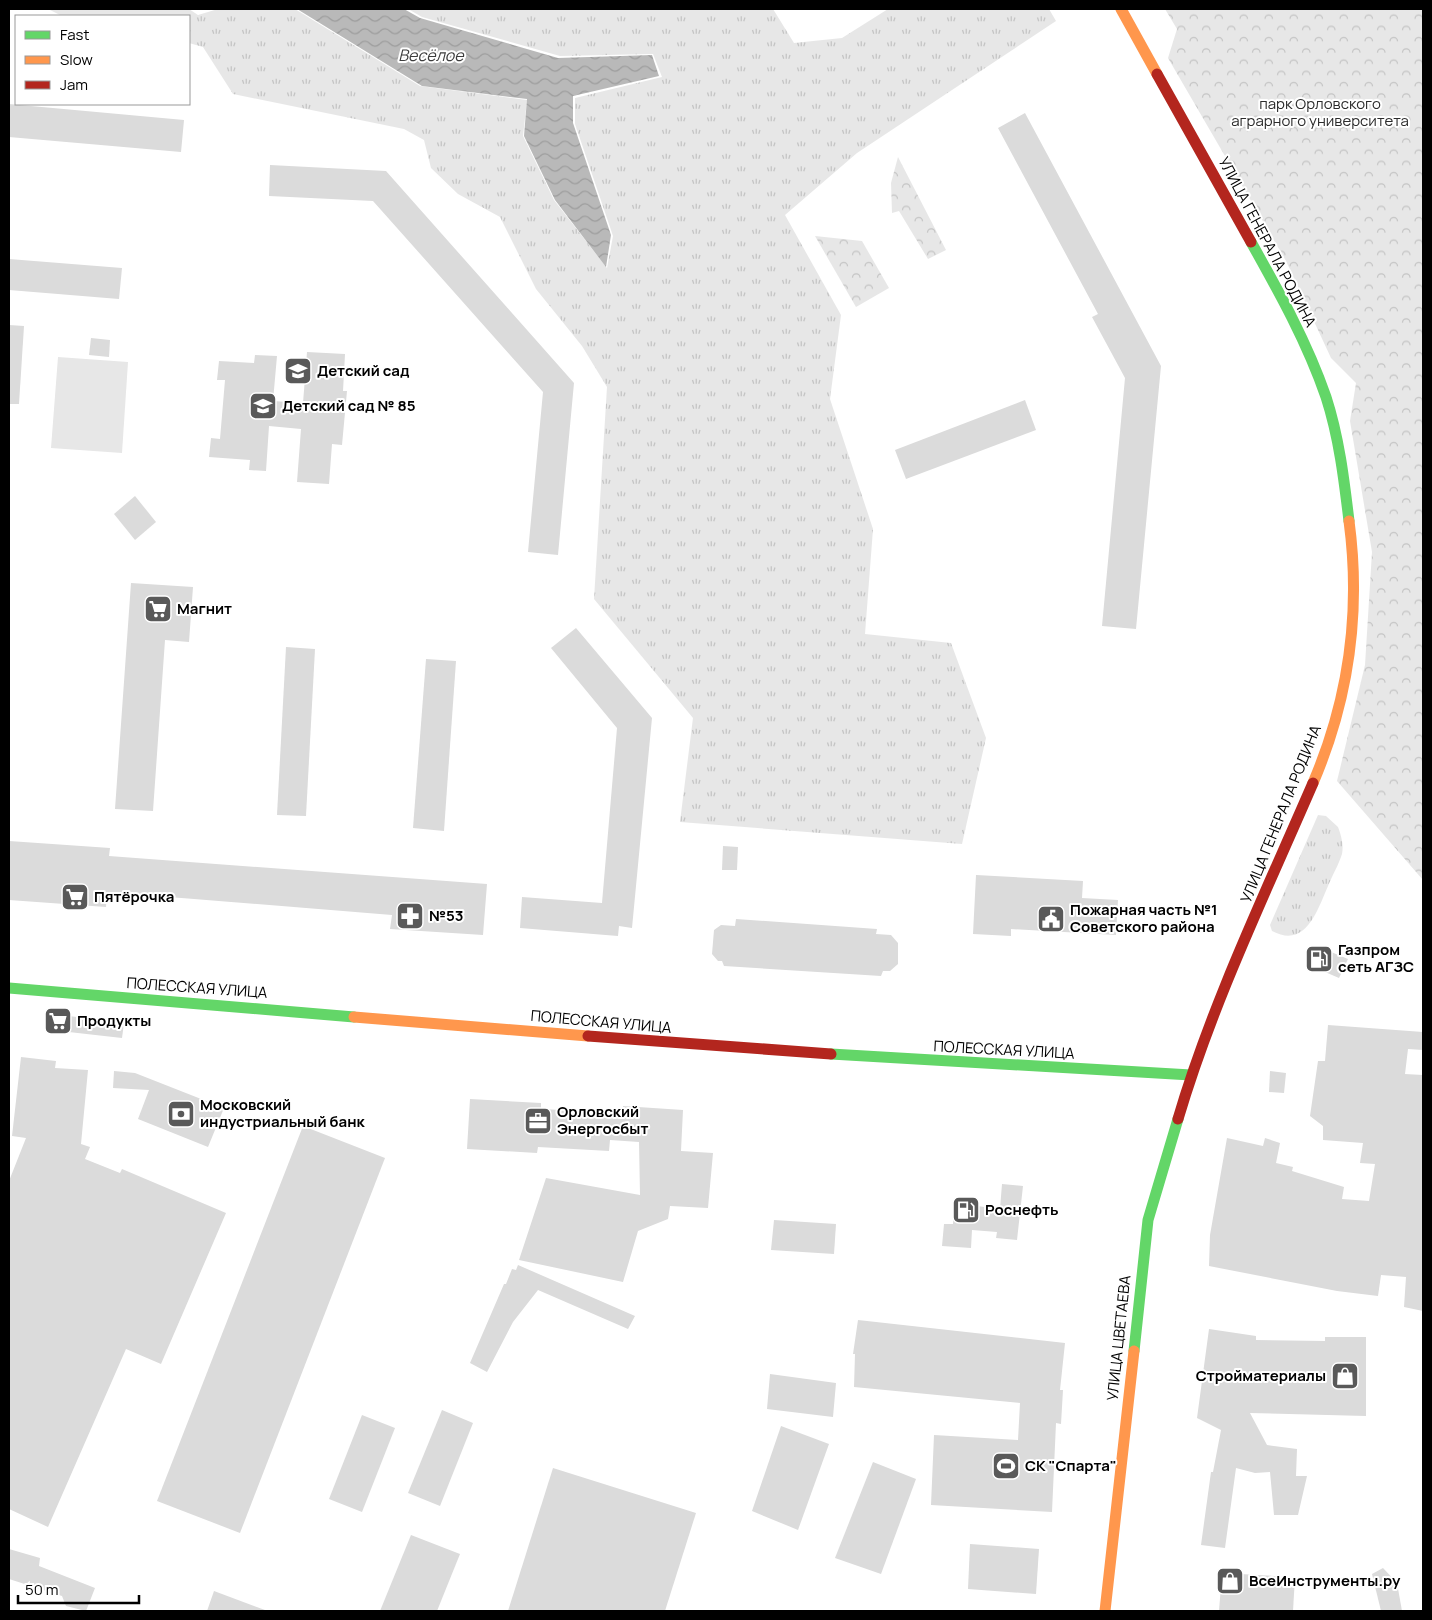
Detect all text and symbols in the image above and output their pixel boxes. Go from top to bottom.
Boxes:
legend [15,15,190,105]
text: Fast [60,24,89,45]
water label: Весёлое [398,44,465,66]
text: Slow [60,49,93,70]
text: Jam [60,74,88,95]
park label: парк Орловского аграрного университета [1231,93,1409,131]
street label: УЛИЦА ГЕНЕРАЛА РОДИНА [1214,153,1322,331]
school or university icon: Детский сад [283,356,313,386]
place label: Детский сад [317,360,410,381]
school or university icon: Детский сад № 85 [248,391,278,421]
place label: Детский сад № 85 [282,395,416,416]
supermarket icon: Магнит [143,594,173,624]
place label: Магнит [177,598,232,619]
street label: УЛИЦА ГЕНЕРАЛА РОДИНА [1235,721,1326,906]
supermarket icon: Пятёрочка [60,882,90,912]
place label: Пятёрочка [94,886,174,907]
place label: Пожарная часть №1 Советского района [1070,899,1218,937]
pharmacy icon: №53 [395,901,425,931]
public building icon: Пожарная часть №1 Советского района [1036,904,1066,934]
place label: №53 [429,905,464,926]
place label: Газпром сеть АГЗС [1338,939,1414,977]
fuel station icon: Газпром сеть АГЗС [1304,944,1334,974]
street label: ПОЛЕССКАЯ УЛИЦА [126,972,269,1003]
street label: ПОЛЕССКАЯ УЛИЦА [530,1005,673,1038]
supermarket icon: Продукты [43,1006,73,1036]
place label: Продукты [77,1010,151,1031]
street label: ПОЛЕССКАЯ УЛИЦА [933,1035,1076,1064]
place label: Московский индустриальный банк [200,1094,365,1132]
bank icon: Московский индустриальный банк [166,1099,196,1129]
place label: Орловский Энергосбыт [557,1101,648,1139]
office icon: Орловский Энергосбыт [523,1106,553,1136]
fuel station icon: Роснефть [951,1195,981,1225]
place label: Роснефть [985,1199,1058,1220]
street label: УЛИЦА ЦВЕТАЕВА [1101,1274,1136,1402]
shop icon: Стройматериалы [1330,1361,1360,1391]
place label: Стройматериалы [1196,1365,1326,1386]
sports icon: СК "Спарта" [991,1451,1021,1481]
place label: СК "Спарта" [1025,1455,1117,1476]
shop icon: ВсеИнструменты.ру [1215,1566,1245,1596]
place label: ВсеИнструменты.ру [1249,1570,1401,1591]
scale bar [18,1572,139,1604]
text: 50 m [25,1579,59,1600]

